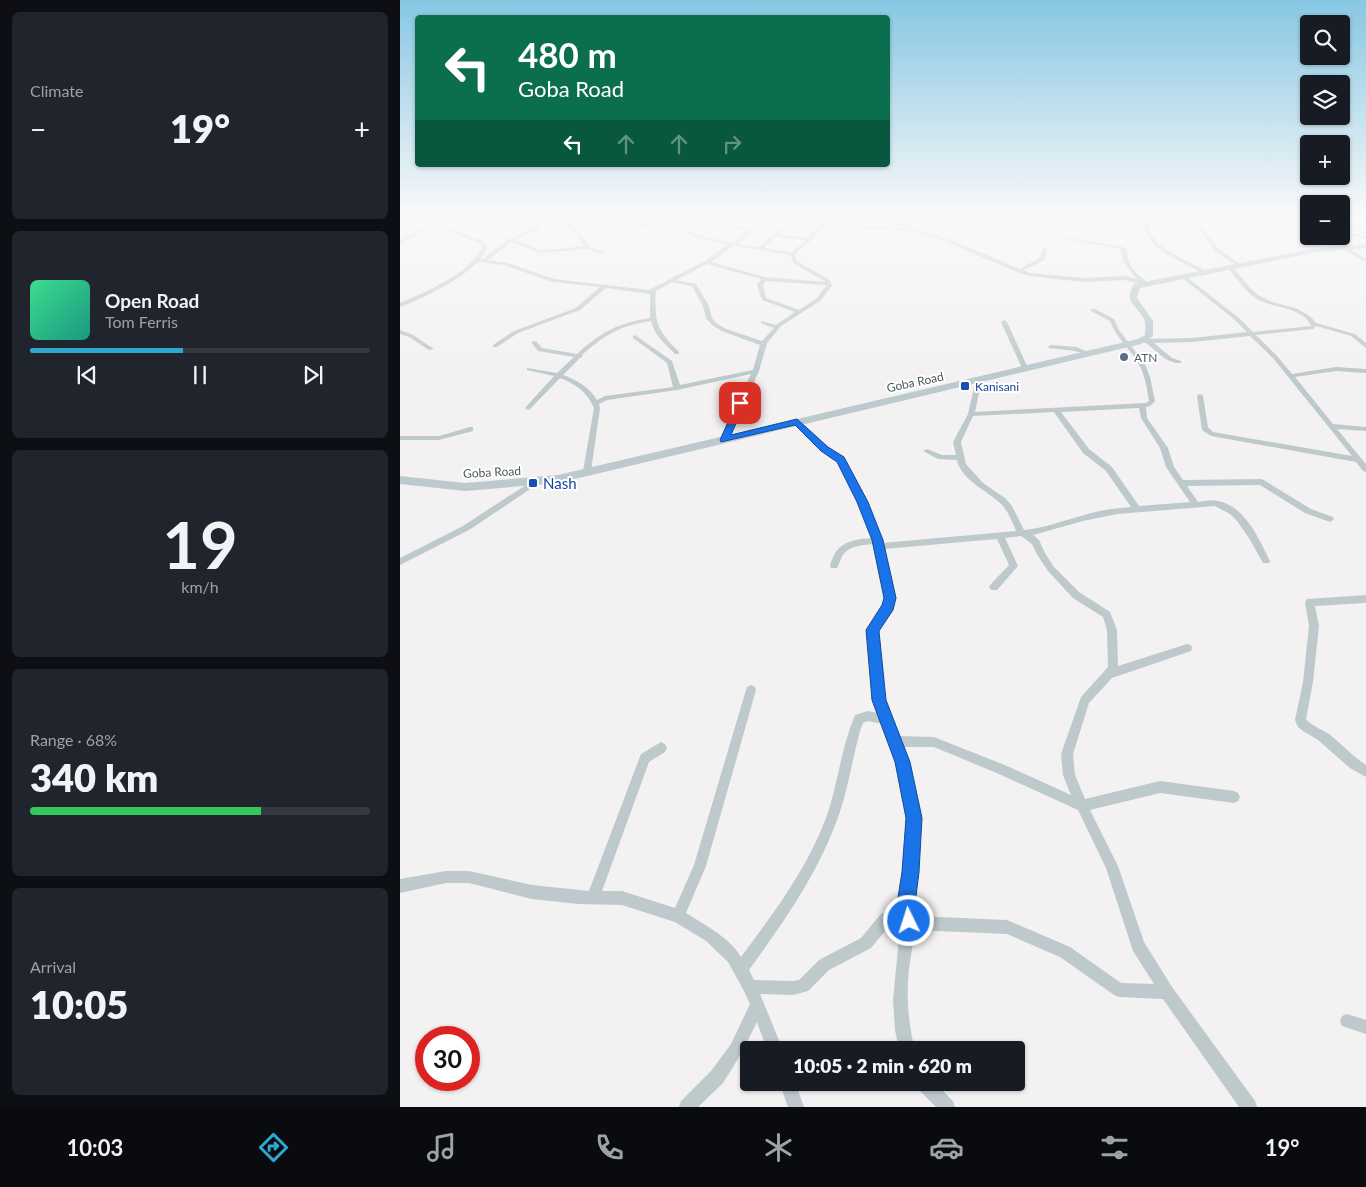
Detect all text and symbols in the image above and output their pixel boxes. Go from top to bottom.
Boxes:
map controls [1300,15,1350,245]
button: search [1300,15,1350,65]
text: 480 m [518,33,617,75]
icon: left [435,35,500,100]
text: Goba Road [518,75,624,102]
button: layers [1300,75,1350,125]
text: Climate [30,81,83,100]
text: 19° [170,105,230,151]
text: − [30,112,46,146]
text: + [354,112,370,146]
icon: left [559,130,587,158]
icon: ahead [612,130,640,158]
icon: ahead [665,130,693,158]
icon: right [718,130,746,158]
button: + [1300,135,1350,185]
button: − [1300,195,1350,245]
text: Open Road [105,289,199,312]
text: Tom Ferris [105,312,178,331]
place label: ATN [1134,350,1158,365]
marker: ATN [1118,351,1130,363]
icon: previous [73,361,101,389]
icon: pause [186,361,214,389]
icon: next [299,361,327,389]
street label: Goba Road [885,369,945,395]
place label: Kanisani [975,379,1019,394]
marker: Kanisani [959,380,971,392]
pin [719,382,761,424]
icon: arrive [726,389,754,417]
street label: Goba Road [463,463,521,481]
place label: Nash [543,474,577,492]
marker: Nash [527,477,539,489]
text: 19 [162,505,238,583]
text: km/h [181,577,219,596]
text: Range · 68% [30,730,117,749]
text: 340 km [30,754,158,800]
position arrow [882,894,934,946]
text: Arrival [30,957,76,976]
text: 10:05 [30,981,128,1027]
speed limit sign: 30 [415,1026,480,1091]
text: 10:05 · 2 min · 620 m [793,1054,972,1077]
icon: directions [256,1130,291,1165]
icon: music [424,1130,459,1165]
icon: phone [592,1130,627,1165]
icon: climate [761,1130,796,1165]
icon: car [929,1130,964,1165]
icon: filters [1097,1130,1132,1165]
text: 10:03 [67,1134,123,1161]
text: 19° [1265,1134,1299,1161]

